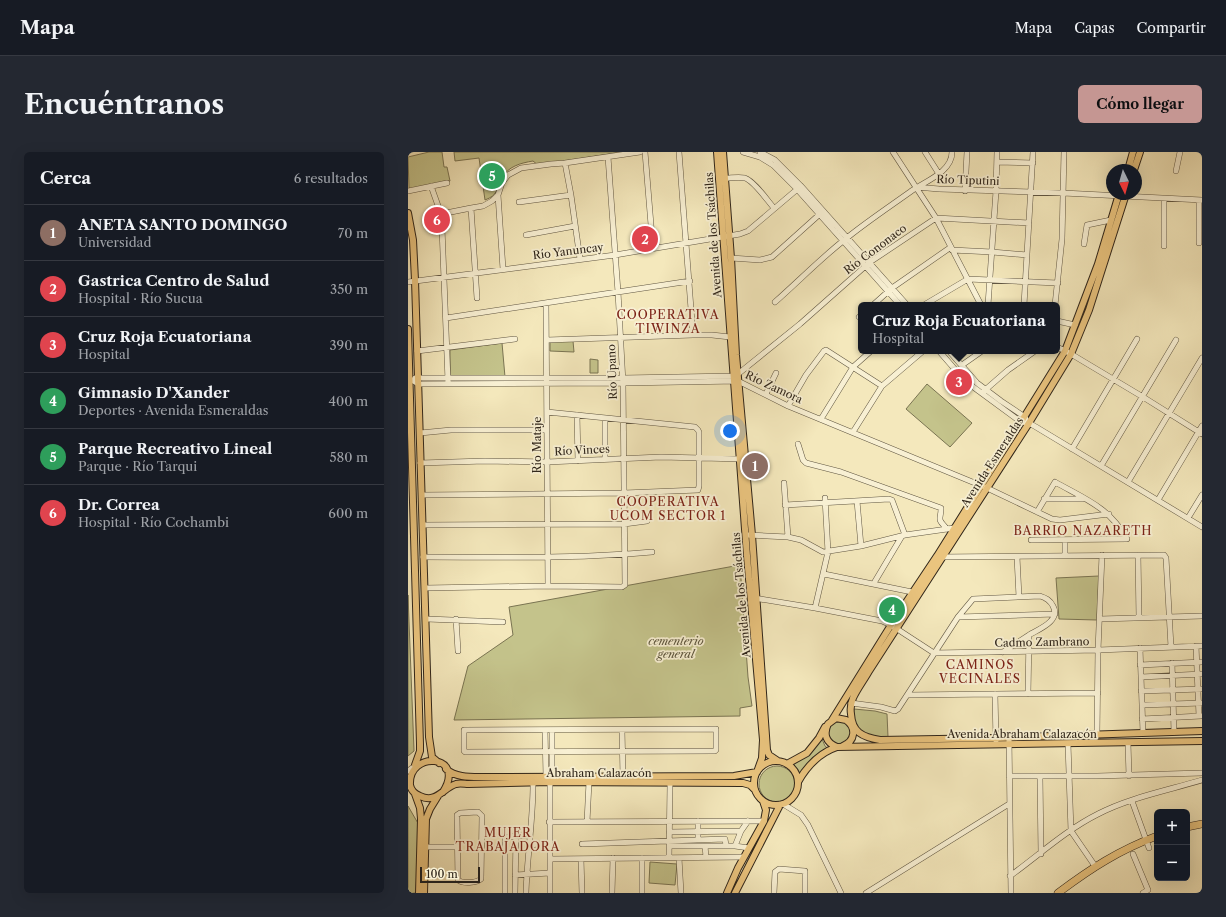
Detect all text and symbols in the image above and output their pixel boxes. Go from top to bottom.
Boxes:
text: Mapa [20,16,75,39]
text: Mapa [1015,19,1052,37]
text: Capas [1074,19,1115,37]
text: Compartir [1137,19,1206,37]
button: Cómo llegar [1078,85,1202,123]
text: Encuéntranos [24,87,224,121]
pin: 5 [479,161,505,191]
north arrow [1106,164,1142,200]
text: Cerca [40,168,91,188]
text: 6 resultados [294,170,368,186]
street label: Avenida de los Tsáchilas [702,171,724,299]
street label: Río Tiputini [936,172,1000,188]
pin: 6 [424,205,450,235]
text: ANETA SANTO DOMINGO [78,215,287,234]
street label: Río Cononaco [841,221,909,277]
pin: 2 [632,224,658,254]
text: 1 [50,225,56,241]
text: 70 m [338,225,368,241]
text: Universidad [78,234,151,250]
street label: Río Yanuncay [532,240,605,262]
text: Gastrica Centro de Salud [78,271,269,290]
text: 2 [49,281,57,297]
text: 350 m [330,281,368,297]
text: Hospital · Río Sucua [78,290,203,306]
popup [858,302,1060,354]
district label: COOPERATIVA TIWINZA [616,307,720,336]
text: Cruz Roja Ecuatoriana [872,311,1046,330]
text: Cruz Roja Ecuatoriana [78,327,251,346]
text: Hospital [872,330,924,346]
text: 3 [49,337,57,353]
text: 390 m [329,337,368,353]
street label: Río Upano [604,344,620,400]
text: Hospital [78,346,130,362]
pin: 3 [946,367,972,397]
street label: Río Zamora [743,368,805,406]
text: Gimnasio D'Xander [78,383,230,402]
text: 4 [49,393,57,409]
text: 400 m [328,393,368,409]
text: Deportes · Avenida Esmeraldas [78,402,268,418]
street label: Avenida Esmeraldas [957,414,1026,510]
street label: Río Mataje [530,417,544,473]
your location [720,421,740,441]
text: Parque Recreativo Lineal [78,439,272,458]
street label: Río Vinces [554,442,610,458]
text: 5 [49,449,57,465]
text: 580 m [329,449,368,465]
pin: 1 [742,451,768,481]
text: Parque · Río Tarqui [78,458,197,474]
district label: COOPERATIVA UCOM SECTOR 1 [610,494,726,523]
text: Dr. Correa [78,495,160,514]
text: 6 [49,505,57,521]
text: 600 m [328,505,368,521]
text: Hospital · Río Cochambi [78,514,229,530]
district label: BARRIO NAZARETH [1013,523,1153,538]
street label: Avenida de los Tsáchilas [729,531,754,659]
pin: 4 [879,595,905,625]
park label: cementerio general [648,634,704,661]
street label: Cadmo Zambrano [994,634,1090,650]
district label: CAMINOS VECINALES [938,657,1021,686]
street label: Avenida Abraham Calazacón [946,727,1097,741]
street label: Abraham Calazacón [545,766,652,780]
map controls [1154,809,1190,881]
button: + [1154,809,1190,845]
district label: MUJER TRABAJADORA [456,825,561,854]
button: − [1154,845,1190,881]
scale bar [420,865,480,884]
text: 100 m [426,867,458,881]

